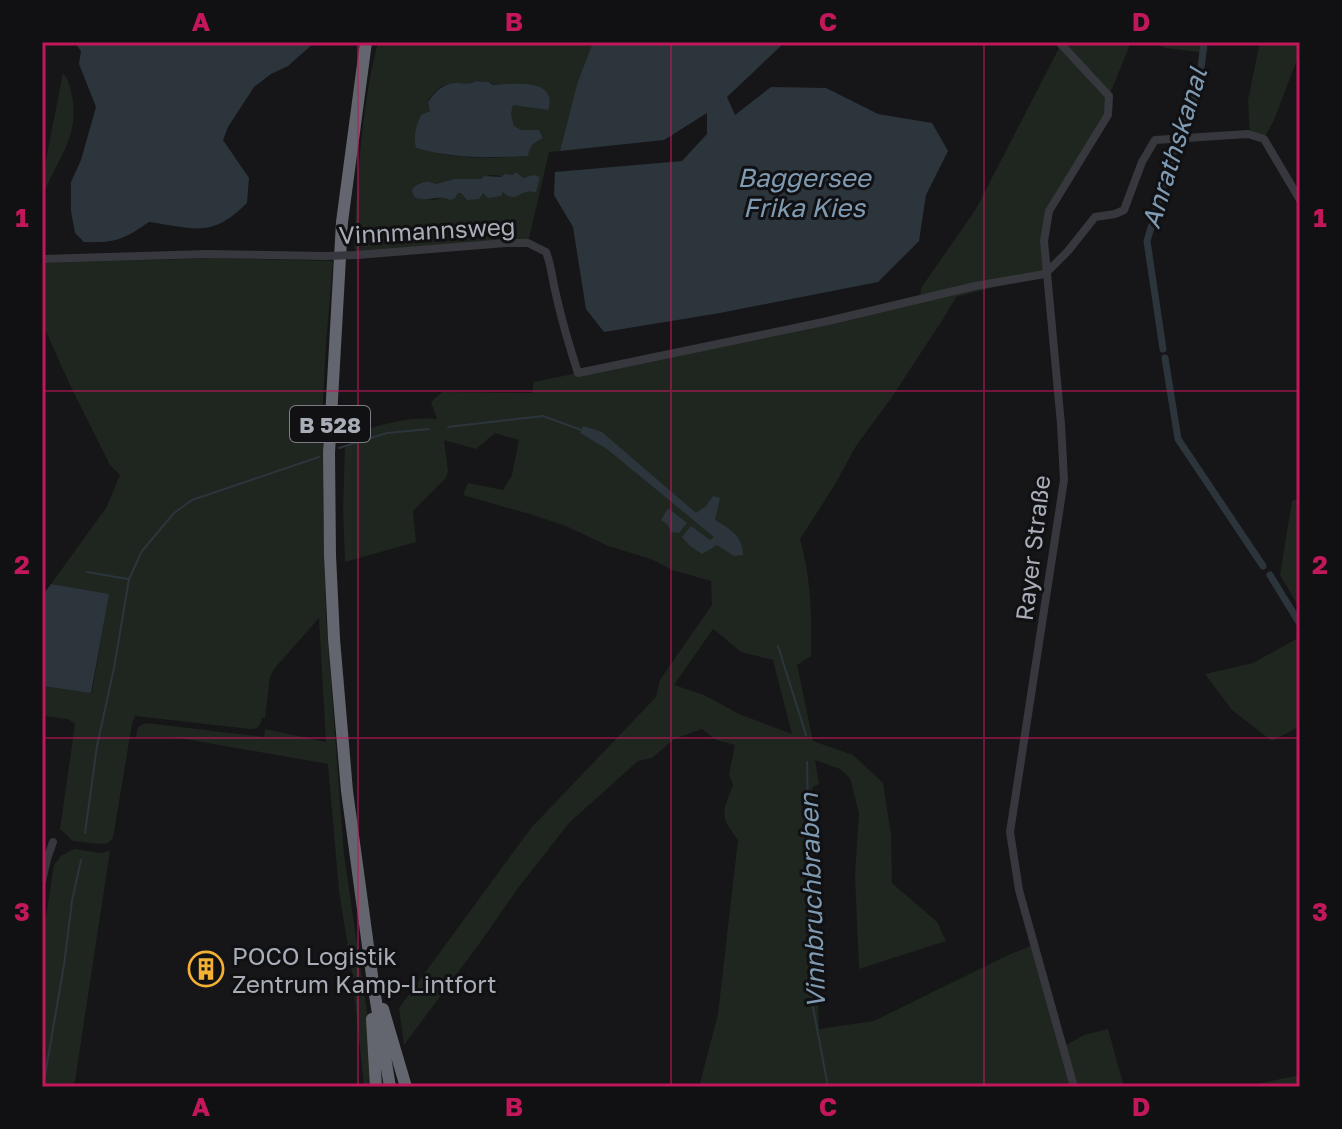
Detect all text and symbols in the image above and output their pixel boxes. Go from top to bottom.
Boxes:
text: A [192,6,211,37]
text: B [505,6,523,37]
text: C [819,6,837,37]
text: D [1132,6,1150,37]
water label: Anrathskanal [1135,62,1214,232]
water label: Baggersee Frika Kies [737,162,873,223]
text: 1 [15,202,29,233]
text: 1 [1313,202,1327,233]
street label: Vinnmannsweg [338,211,516,249]
road number: B 528 [290,406,370,442]
street label: Rayer Straße [1009,474,1055,622]
text: 2 [14,549,30,580]
text: 2 [1312,549,1328,580]
water label: Vinnbruchbraben [793,792,831,1009]
text: 3 [14,896,30,927]
text: 3 [1312,896,1328,927]
place label: POCO Logistik Zentrum Kamp-Lintfort [232,941,497,998]
building icon: POCO Logistik Zentrum Kamp-Lintfort [187,950,225,988]
text: A [192,1091,211,1122]
text: B [505,1091,523,1122]
text: C [819,1091,837,1122]
text: D [1132,1091,1150,1122]

